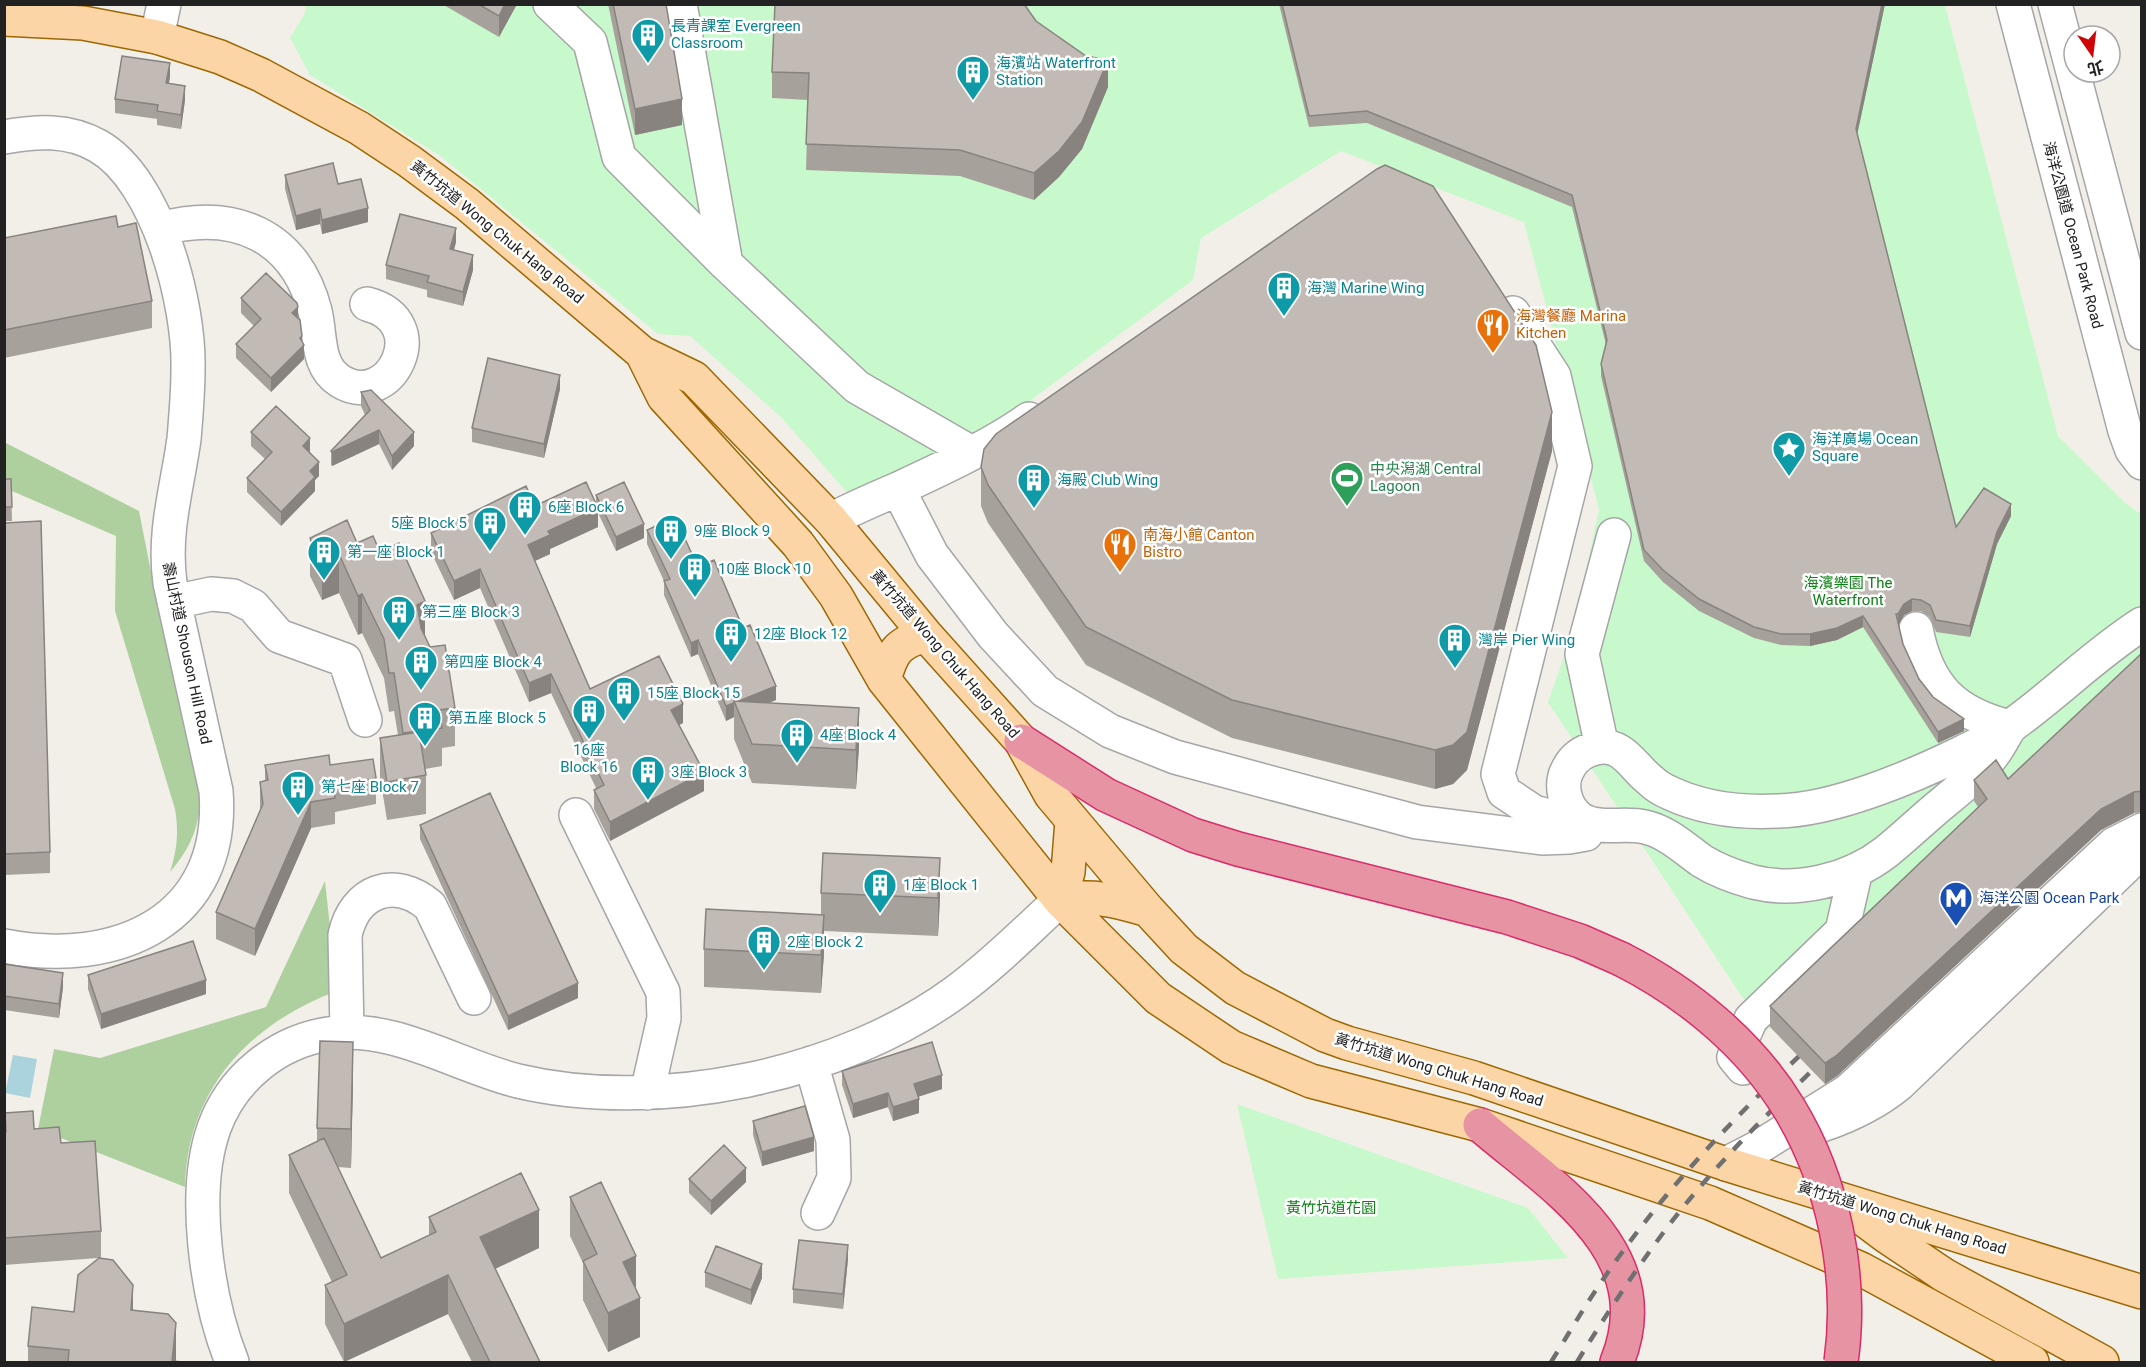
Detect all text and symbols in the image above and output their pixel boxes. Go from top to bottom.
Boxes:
building icon: 長青課室 Evergreen Classroom [630,17,666,64]
place label: 長青課室 Evergreen Classroom [671,17,801,52]
north arrow [2062,24,2122,84]
building icon: 海濱站 Waterfront Station [955,54,991,101]
place label: 海濱站 Waterfront Station [996,54,1116,89]
text: 北 [2085,57,2106,79]
street label: 海洋公園道 Ocean Park Road [2039,139,2107,331]
street label: 黃竹坑道 Wong Chuk Hang Road [407,157,587,307]
building icon: 海灣 Marine Wing [1266,270,1302,317]
place label: 海灣 Marine Wing [1307,279,1424,297]
restaurant icon: 海灣餐廳 Marina Kitchen [1475,307,1511,354]
place label: 海灣餐廳 Marina Kitchen [1516,307,1626,342]
place icon: 海洋廣場 Ocean Square [1771,430,1807,477]
place label: 海洋廣場 Ocean Square [1812,430,1918,465]
sports icon: 中央潟湖 Central Lagoon [1329,460,1365,507]
place label: 中央潟湖 Central Lagoon [1370,460,1481,495]
building icon: 海殿 Club Wing [1016,462,1052,509]
place label: 海殿 Club Wing [1057,471,1158,489]
building icon: 6座 Block 6 [507,489,543,536]
place label: 6座 Block 6 [548,498,624,516]
building icon: 5座 Block 5 [472,505,508,552]
building icon: 9座 Block 9 [653,513,689,560]
place label: 5座 Block 5 [391,514,467,532]
place label: 9座 Block 9 [694,522,770,540]
restaurant icon: 南海小館 Canton Bistro [1102,526,1138,573]
place label: 南海小館 Canton Bistro [1143,526,1255,561]
building icon: 第一座 Block 1 [306,534,342,581]
place label: 第一座 Block 1 [347,543,445,561]
building icon: 10座 Block 10 [677,551,713,598]
street label: 壽山村道 Shouson Hill Road [159,560,215,746]
place label: 10座 Block 10 [718,560,811,578]
street label: 黃竹坑道 Wong Chuk Hang Road [867,566,1023,742]
park label: 海濱樂園 The Waterfront [1804,574,1892,609]
building icon: 第三座 Block 3 [381,594,417,641]
place label: 第三座 Block 3 [422,603,520,621]
building icon: 12座 Block 12 [713,616,749,663]
building icon: 灣岸 Pier Wing [1437,622,1473,669]
place label: 12座 Block 12 [754,625,847,643]
place label: 灣岸 Pier Wing [1478,631,1575,649]
building icon: 第四座 Block 4 [403,644,439,691]
place label: 第四座 Block 4 [444,653,542,671]
building icon: 15座 Block 15 [606,675,642,722]
place label: 15座 Block 15 [647,684,740,702]
building icon: 16座 Block 16 [571,693,607,740]
building icon: 第五座 Block 5 [407,700,443,747]
place label: 第五座 Block 5 [448,709,546,727]
building icon: 4座 Block 4 [779,717,815,764]
place label: 4座 Block 4 [820,726,897,744]
place label: 16座 Block 16 [560,741,618,776]
building icon: 3座 Block 3 [630,754,666,801]
place label: 3座 Block 3 [671,763,747,781]
building icon: 第七座 Block 7 [280,769,316,816]
place label: 第七座 Block 7 [321,778,419,796]
building icon: 1座 Block 1 [862,867,898,914]
place label: 1座 Block 1 [903,876,979,894]
metro station icon: 海洋公園 Ocean Park [1938,880,1974,927]
place label: 海洋公園 Ocean Park [1979,889,2120,907]
building icon: 2座 Block 2 [746,924,782,971]
place label: 2座 Block 2 [787,933,863,951]
street label: 黃竹坑道 Wong Chuk Hang Road [1333,1030,1545,1110]
street label: 黃竹坑道 Wong Chuk Hang Road [1796,1178,2008,1258]
park label: 黃竹坑道花園 [1286,1199,1376,1217]

